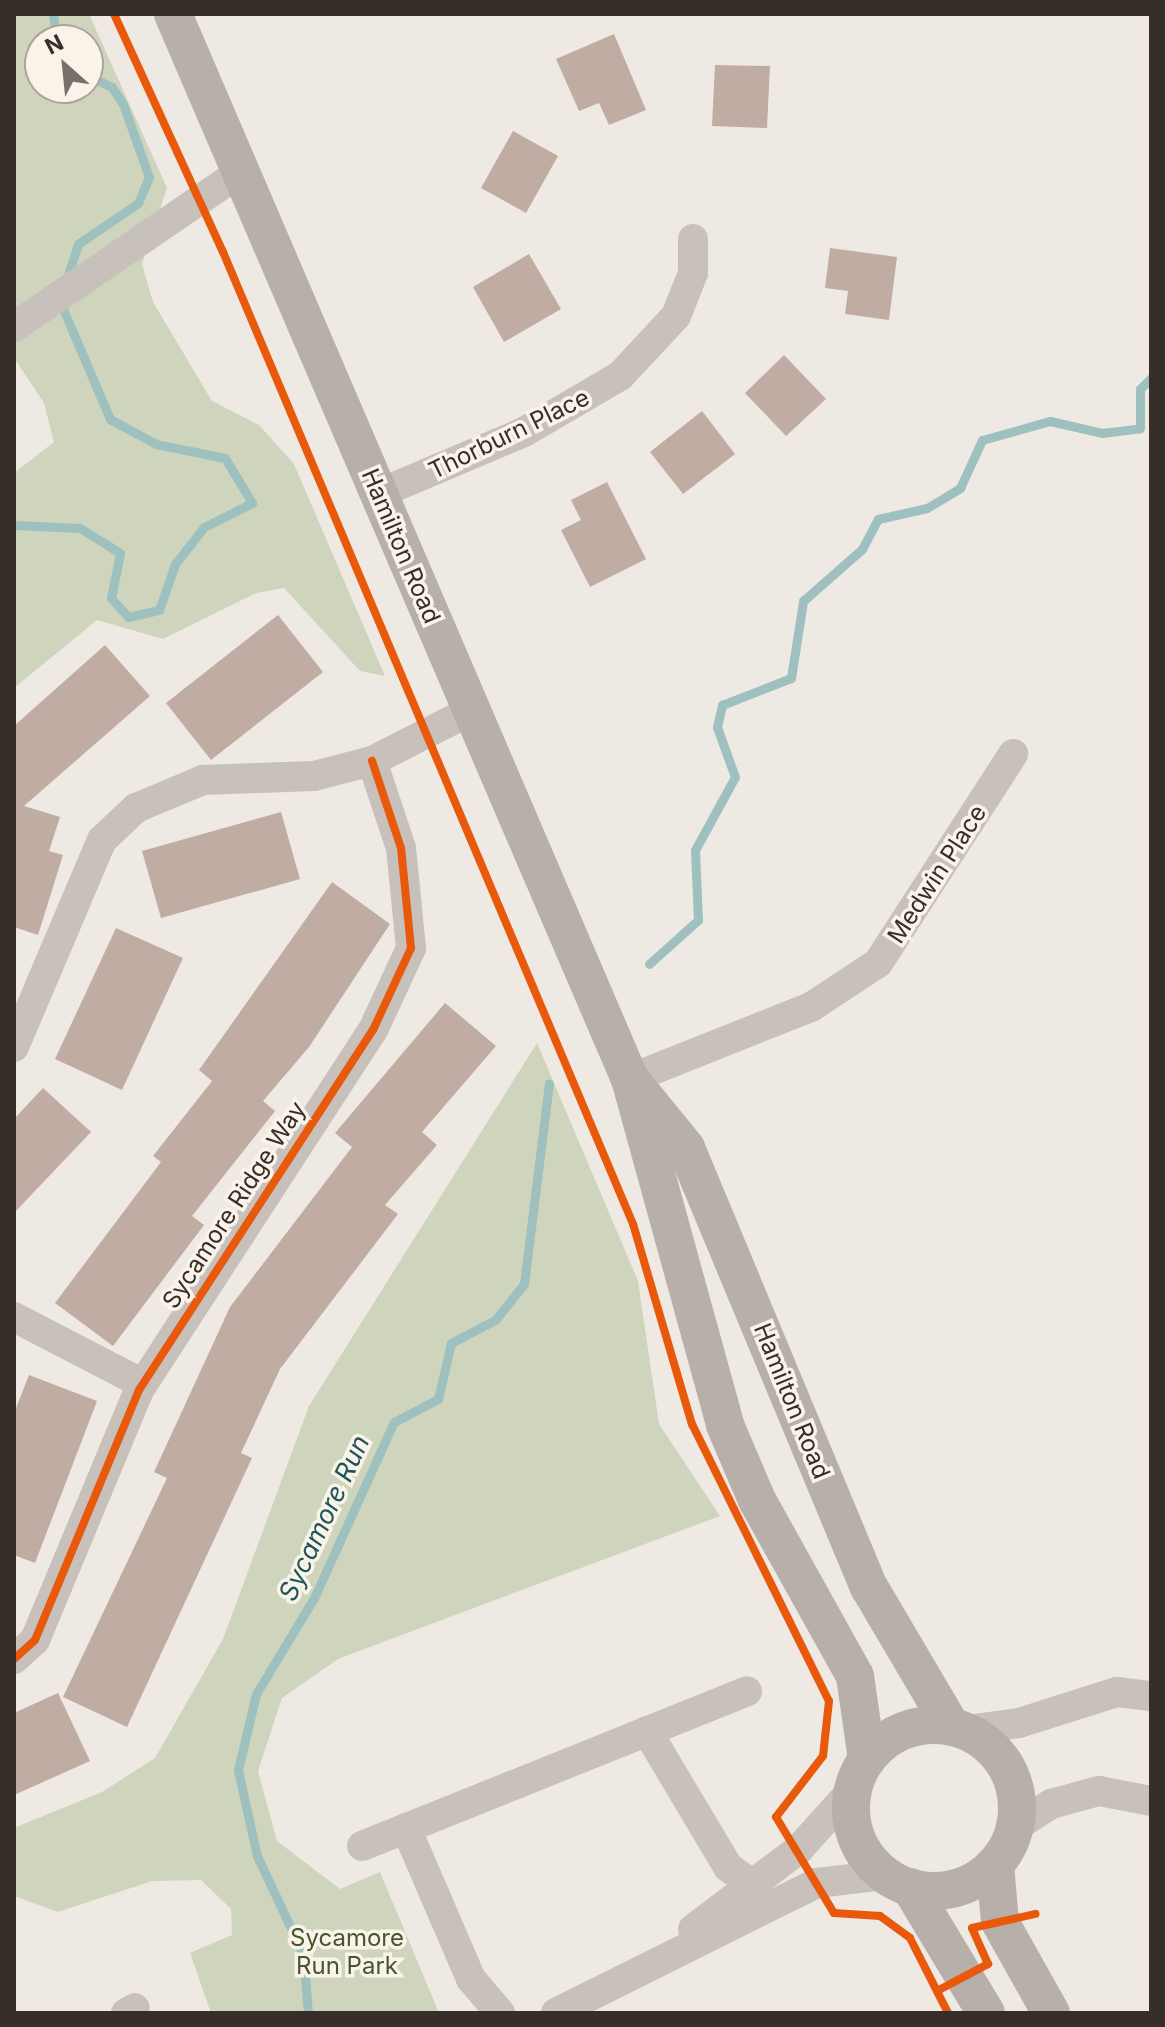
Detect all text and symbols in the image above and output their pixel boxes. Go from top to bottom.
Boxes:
north arrow [24,24,104,104]
text: N [41,29,67,60]
street label: Thorburn Place [424,383,594,485]
street label: Hamilton Road [355,464,447,628]
street label: Medwin Place [882,799,992,949]
street label: Sycamore Ridge Way [156,1096,312,1314]
street label: Hamilton Road [748,1319,836,1483]
water label: Sycamore Run [272,1430,376,1606]
park label: Sycamore Run Park [290,1924,404,1980]

